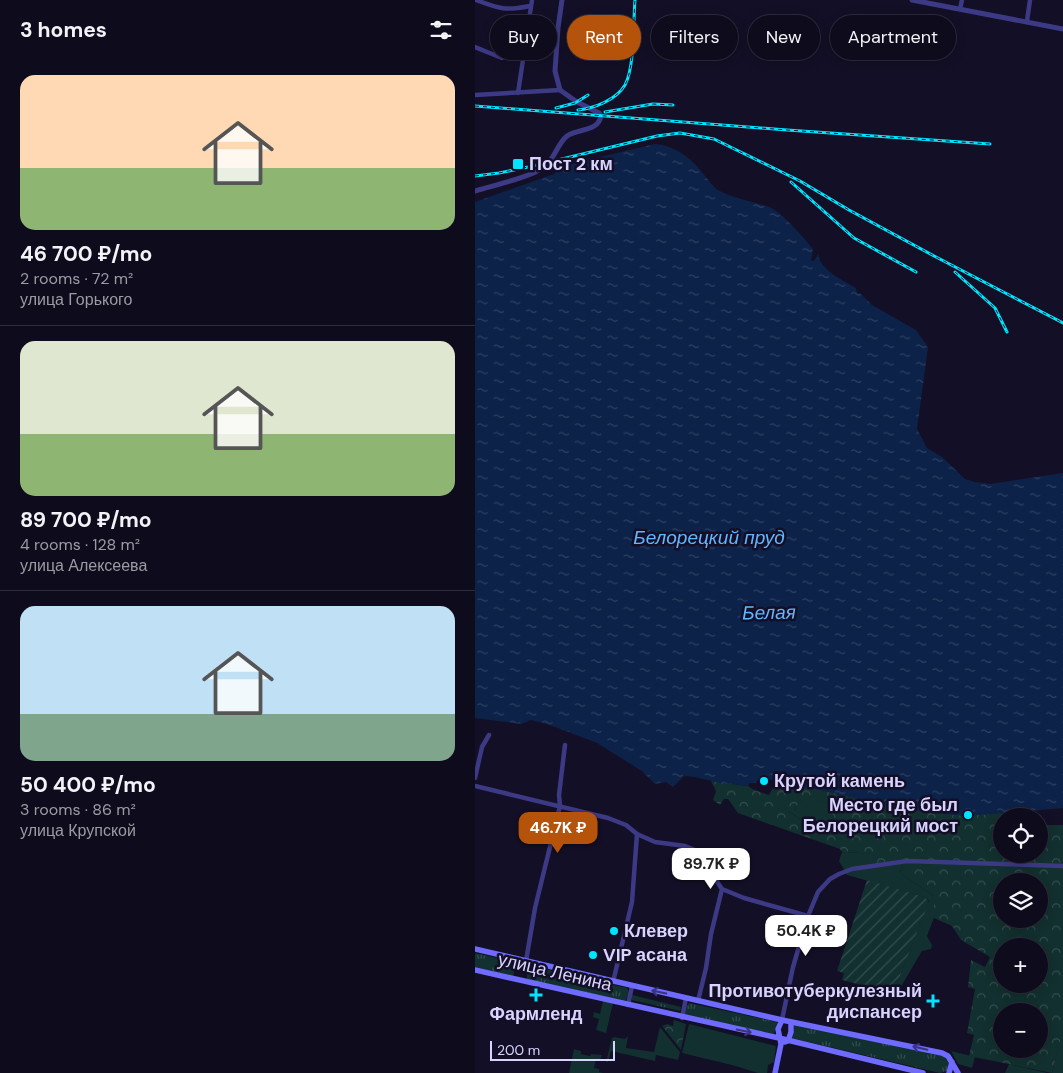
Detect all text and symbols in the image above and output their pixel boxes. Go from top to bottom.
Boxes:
chip: Buy [490,15,557,60]
chip: Rent [567,15,641,60]
chip: Filters [651,15,738,60]
chip: New [748,15,820,60]
chip: Apartment [830,15,956,60]
text: 3 homes [20,16,107,44]
icon: filters [427,16,455,44]
icon: home [193,108,283,198]
place label: Пост 2 км [529,152,613,176]
marker: Пост 2 км [511,157,525,171]
text: 46 700 ₽/mo [20,240,152,268]
text: 2 rooms · 72 m² [20,268,133,289]
text: улица Горького [20,289,132,310]
icon: home [193,373,283,463]
text: 89 700 ₽/mo [20,506,152,534]
water label: Белорецкий пруд [633,525,785,550]
text: 4 rooms · 128 m² [20,534,140,555]
text: улица Алексеева [20,555,147,576]
water label: Белая [742,600,796,625]
icon: home [193,638,283,728]
place label: Крутой камень [774,769,905,793]
text: 50 400 ₽/mo [20,771,156,799]
marker: Крутой камень [758,775,770,787]
place label: Место где был Белорецкий мост [803,793,958,838]
text: 3 rooms · 86 m² [20,799,136,820]
map controls [993,808,1048,1058]
button: locate [993,808,1048,863]
marker: Место где был Белорецкий мост [962,809,974,821]
pin: 46.7K ₽ [512,812,604,854]
text: 46.7K ₽ [530,817,586,838]
text: улица Крупской [20,820,136,841]
pin: 89.7K ₽ [665,848,757,890]
text: 89.7K ₽ [683,853,739,874]
button: layers [993,873,1048,928]
pin: 50.4K ₽ [760,914,852,957]
place label: Клевер [624,919,688,943]
text: 50.4K ₽ [776,920,836,941]
marker: Клевер [608,925,620,937]
button: + [993,938,1048,993]
place label: VIP асана [603,943,688,967]
street label: улица Ленина [496,947,615,997]
marker: VIP асана [587,949,599,961]
place label: Противотуберкулезный диспансер [709,979,922,1024]
one-way arrow [651,987,667,996]
marker: Фармленд [530,989,542,1001]
marker: Противотуберкулезный диспансер [926,994,940,1008]
place label: Фармленд [490,1002,583,1026]
button: − [993,1003,1048,1058]
one-way arrow [736,1027,752,1036]
scale bar [490,1038,615,1061]
text: 200 m [497,1041,540,1059]
one-way arrow [913,1043,929,1052]

